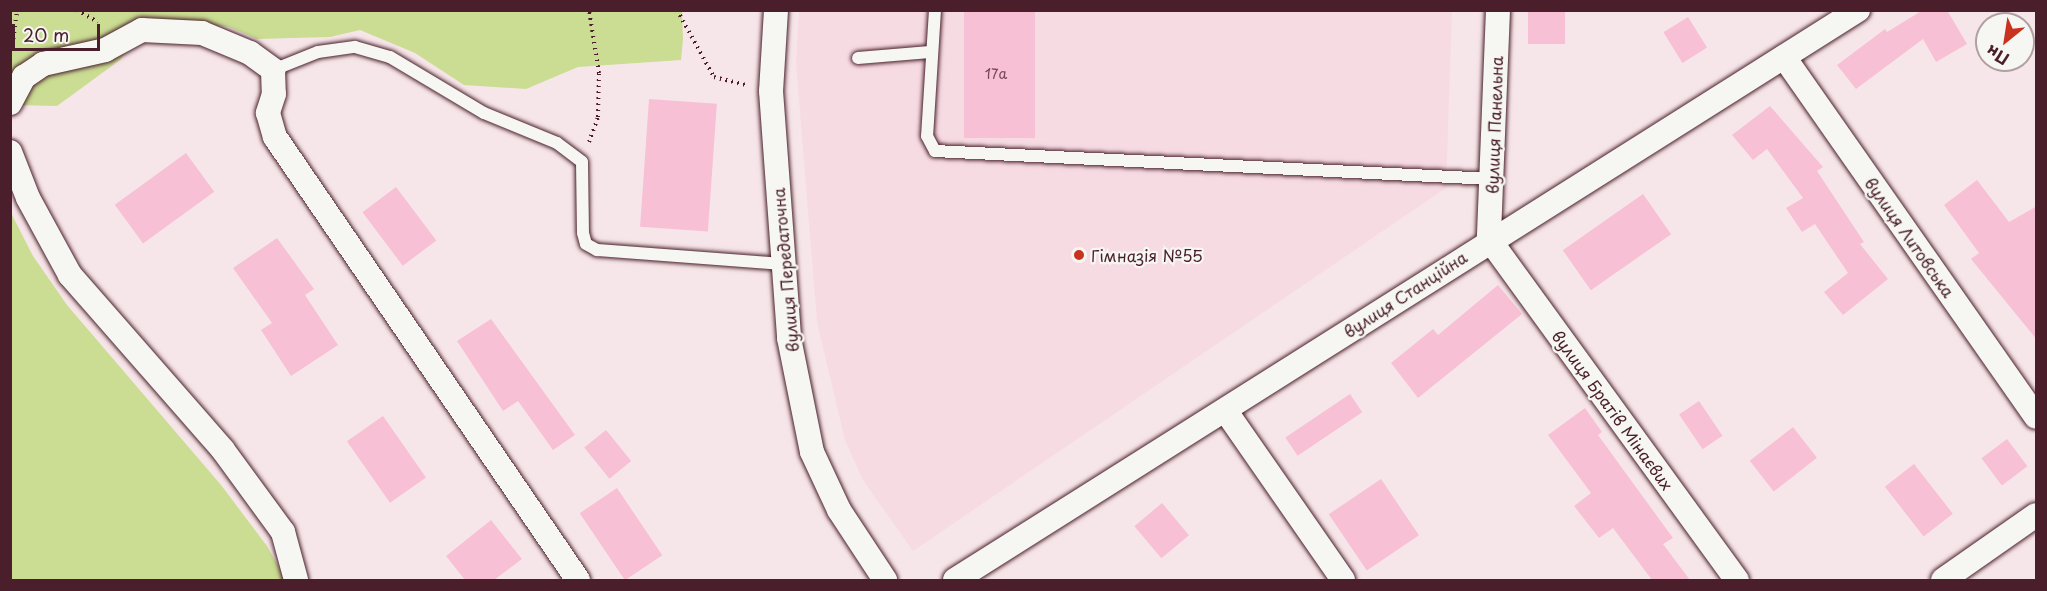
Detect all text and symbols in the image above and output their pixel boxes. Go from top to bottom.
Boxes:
scale bar [15,12,104,50]
north arrow [1975,12,2035,72]
text: 20 m [23,21,69,48]
text: Пн [1981,40,2013,72]
street label: вулиця Панельна [1482,56,1506,194]
house number: 17а [985,66,1007,82]
street label: вулиця Литовська [1861,173,1959,301]
street label: вулиця Передаточна [768,187,802,353]
place label: Гімназія №55 [1091,245,1203,265]
street label: вулиця Станційна [1339,247,1471,341]
marker: Гімназія №55 [1072,248,1086,262]
street label: вулиця Братів Мінаєвих [1549,326,1677,494]

